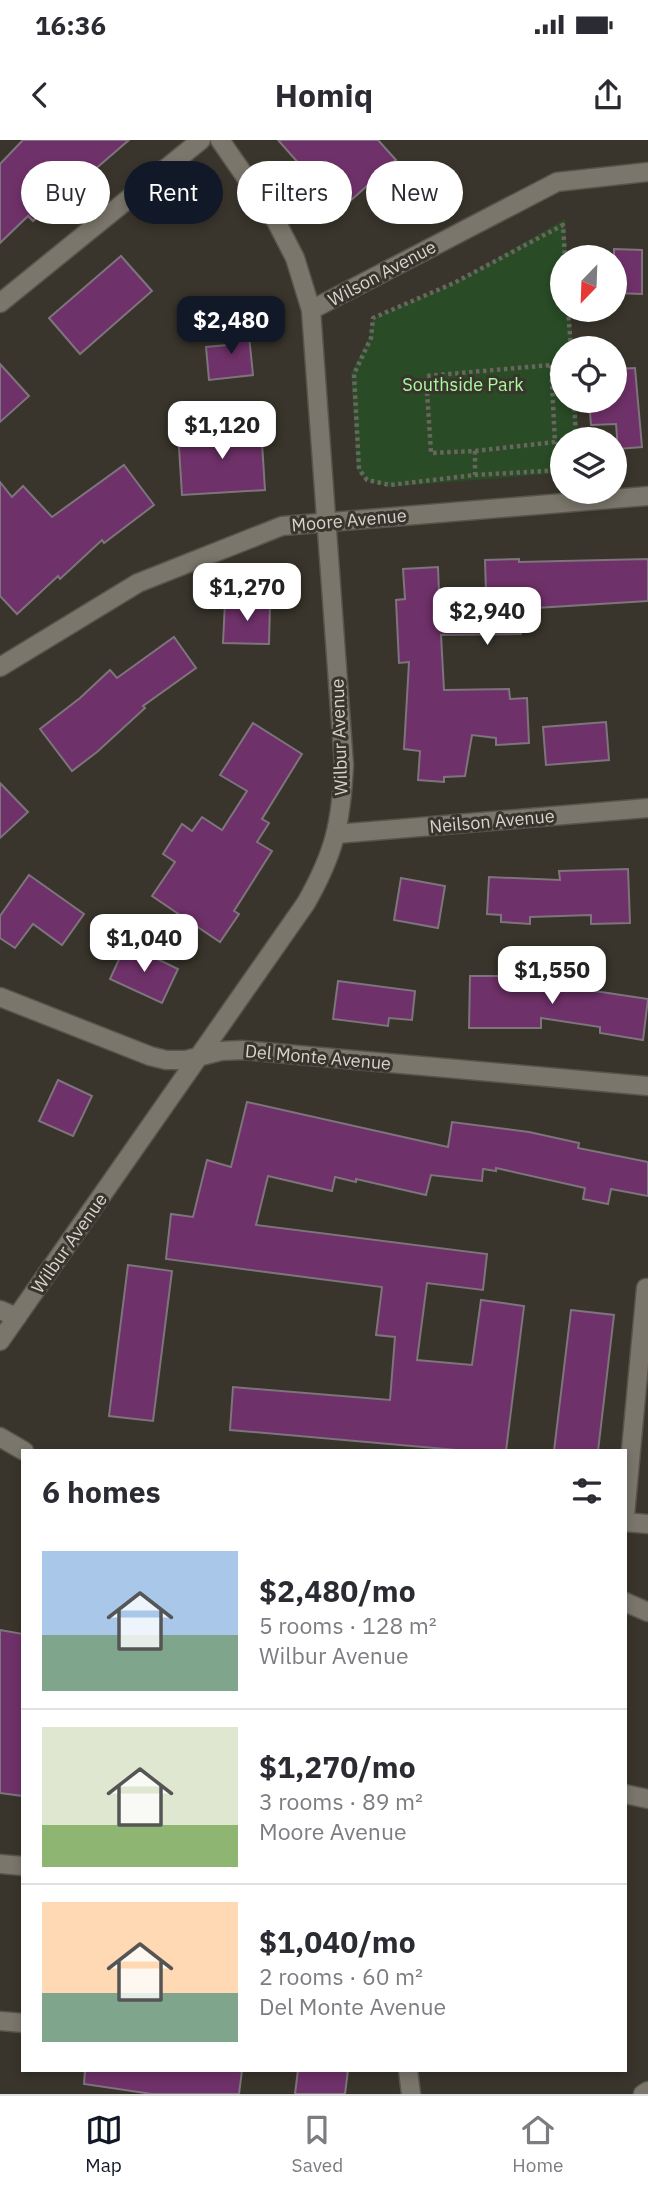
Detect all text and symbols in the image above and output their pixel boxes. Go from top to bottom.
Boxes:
text: 16:36 [35,8,106,42]
text: Homiq [275,74,373,116]
icon: back [21,76,59,114]
icon: share [589,76,627,114]
chip: Buy [21,161,110,224]
chip: Rent [124,161,223,224]
chip: Filters [237,161,352,224]
chip: New [366,161,463,224]
street label: Wilson Avenue [324,235,440,311]
north arrow [550,245,626,322]
map controls [550,245,627,504]
pin: $2,480 [174,296,288,356]
text: $2,480 [193,304,269,334]
button: locate [550,336,627,413]
park label: Southside Park [402,373,524,396]
pin: $1,120 [165,402,279,461]
text: $1,120 [184,409,260,439]
button: layers [550,427,627,504]
street label: Moore Avenue [290,503,408,536]
pin: $1,270 [190,564,304,623]
text: $1,270 [209,571,285,601]
pin: $2,940 [430,588,544,647]
text: $2,940 [449,595,525,625]
street label: Wilbur Avenue [325,678,353,796]
street label: Neilson Avenue [429,804,556,838]
pin: $1,040 [87,914,201,974]
text: $1,040 [106,922,182,952]
pin: $1,550 [495,946,609,1006]
text: $1,550 [514,954,590,984]
street label: Del Monte Avenue [244,1039,392,1075]
street label: Wilbur Avenue [26,1188,112,1298]
text: 6 homes [42,1472,161,1511]
icon: filters [568,1472,606,1510]
text: $2,480/mo [259,1571,416,1610]
icon: home [98,1579,182,1663]
text: 5 rooms · 128 m² [259,1610,437,1640]
text: Wilbur Avenue [259,1640,409,1670]
text: $1,270/mo [259,1747,416,1786]
icon: home [98,1755,182,1839]
text: 3 rooms · 89 m² [259,1786,423,1816]
text: Moore Avenue [259,1816,407,1846]
text: $1,040/mo [259,1922,416,1961]
icon: home [98,1930,182,2014]
text: 2 rooms · 60 m² [259,1961,423,1991]
text: Del Monte Avenue [259,1991,446,2021]
tab: Map [85,2111,123,2177]
tab: Saved [292,2111,343,2177]
tab: Home [512,2111,563,2177]

